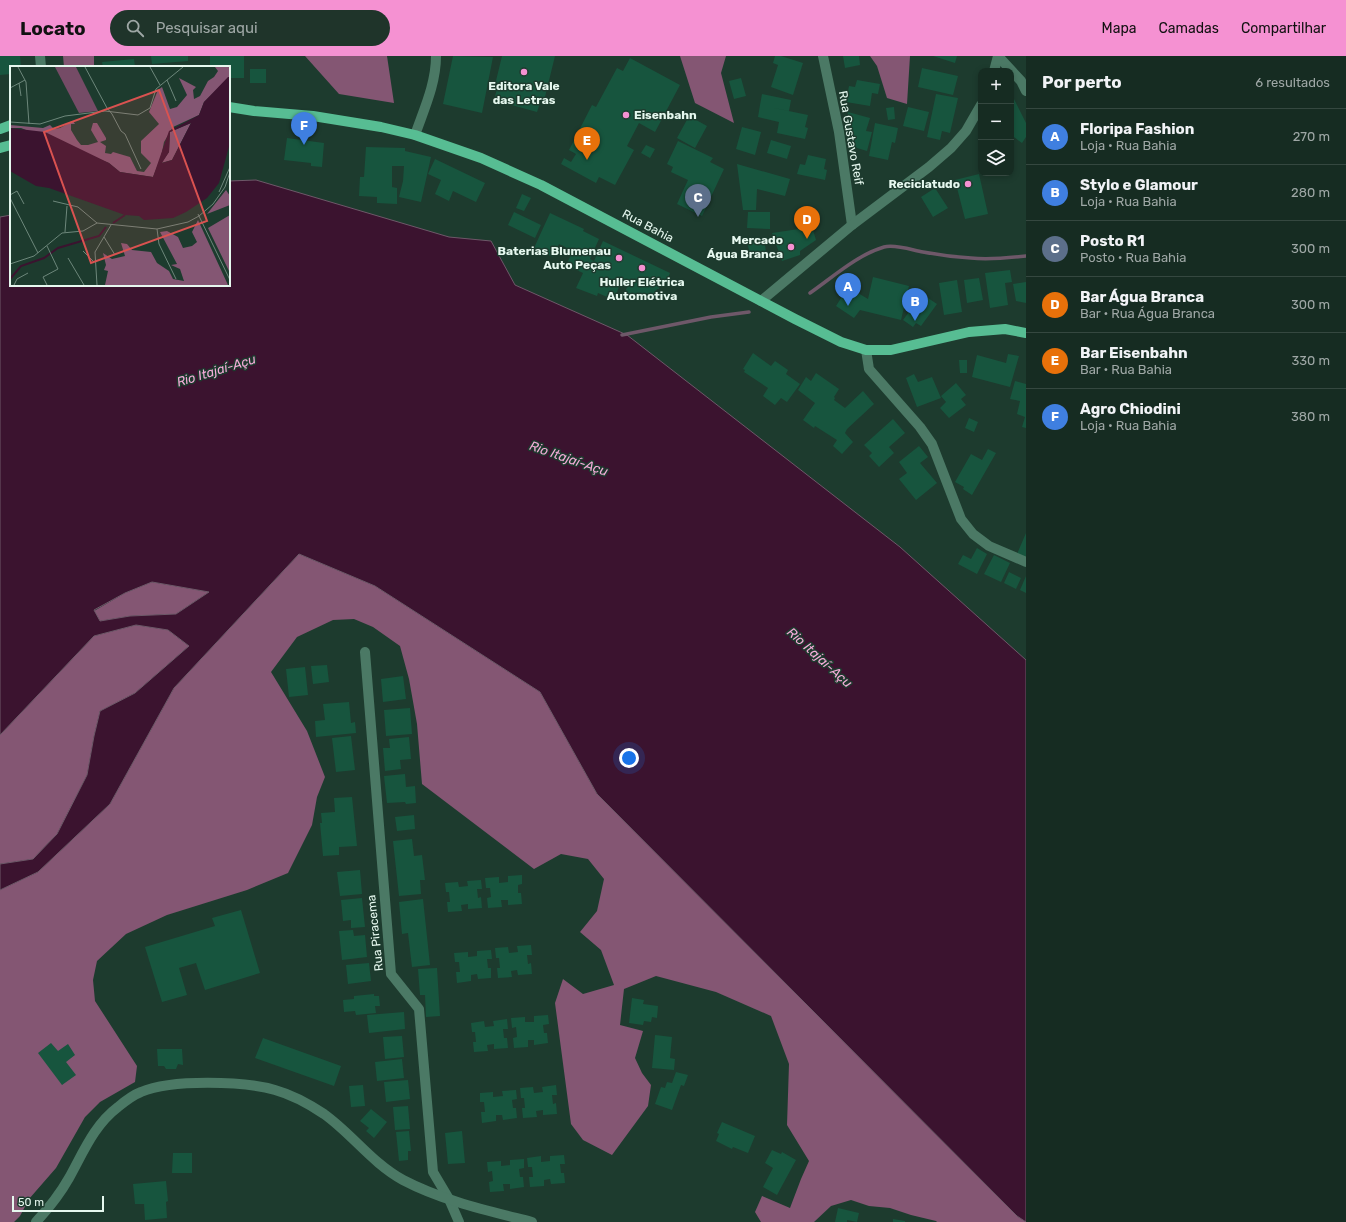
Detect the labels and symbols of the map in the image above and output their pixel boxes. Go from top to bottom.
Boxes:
inset map [10,66,230,286]
marker: Editora Vale das Letras [519,67,529,77]
place label: Editora Vale das Letras [488,79,560,107]
street label: Rua Gustavo Reif [836,90,866,187]
place label: Eisenbahn [634,108,697,122]
marker: Eisenbahn [621,110,631,120]
pin: F [291,112,317,145]
pin: E [574,127,600,160]
place label: Reciclatudo [888,177,960,191]
marker: Reciclatudo [963,179,973,189]
pin: C [685,184,711,217]
pin: D [794,206,820,239]
street label: Rua Bahia [620,207,676,245]
place label: Mercado Água Branca [707,233,783,261]
marker: Mercado Água Branca [786,242,796,252]
place label: Baterias Blumenau Auto Peças [497,244,611,272]
marker: Baterias Blumenau Auto Peças [614,253,624,263]
marker: Huller Elétrica Automotiva [637,263,647,273]
pin: A [835,273,861,306]
place label: Huller Elétrica Automotiva [599,275,685,303]
pin: B [902,288,928,321]
water label: Rio Itajaí-Açu [175,351,258,390]
water label: Rio Itajaí-Açu [528,438,610,479]
water label: Rio Itajaí-Açu [784,624,855,691]
your location [619,748,639,768]
street label: Rua Piracema [364,894,386,972]
scale bar [12,1194,104,1213]

